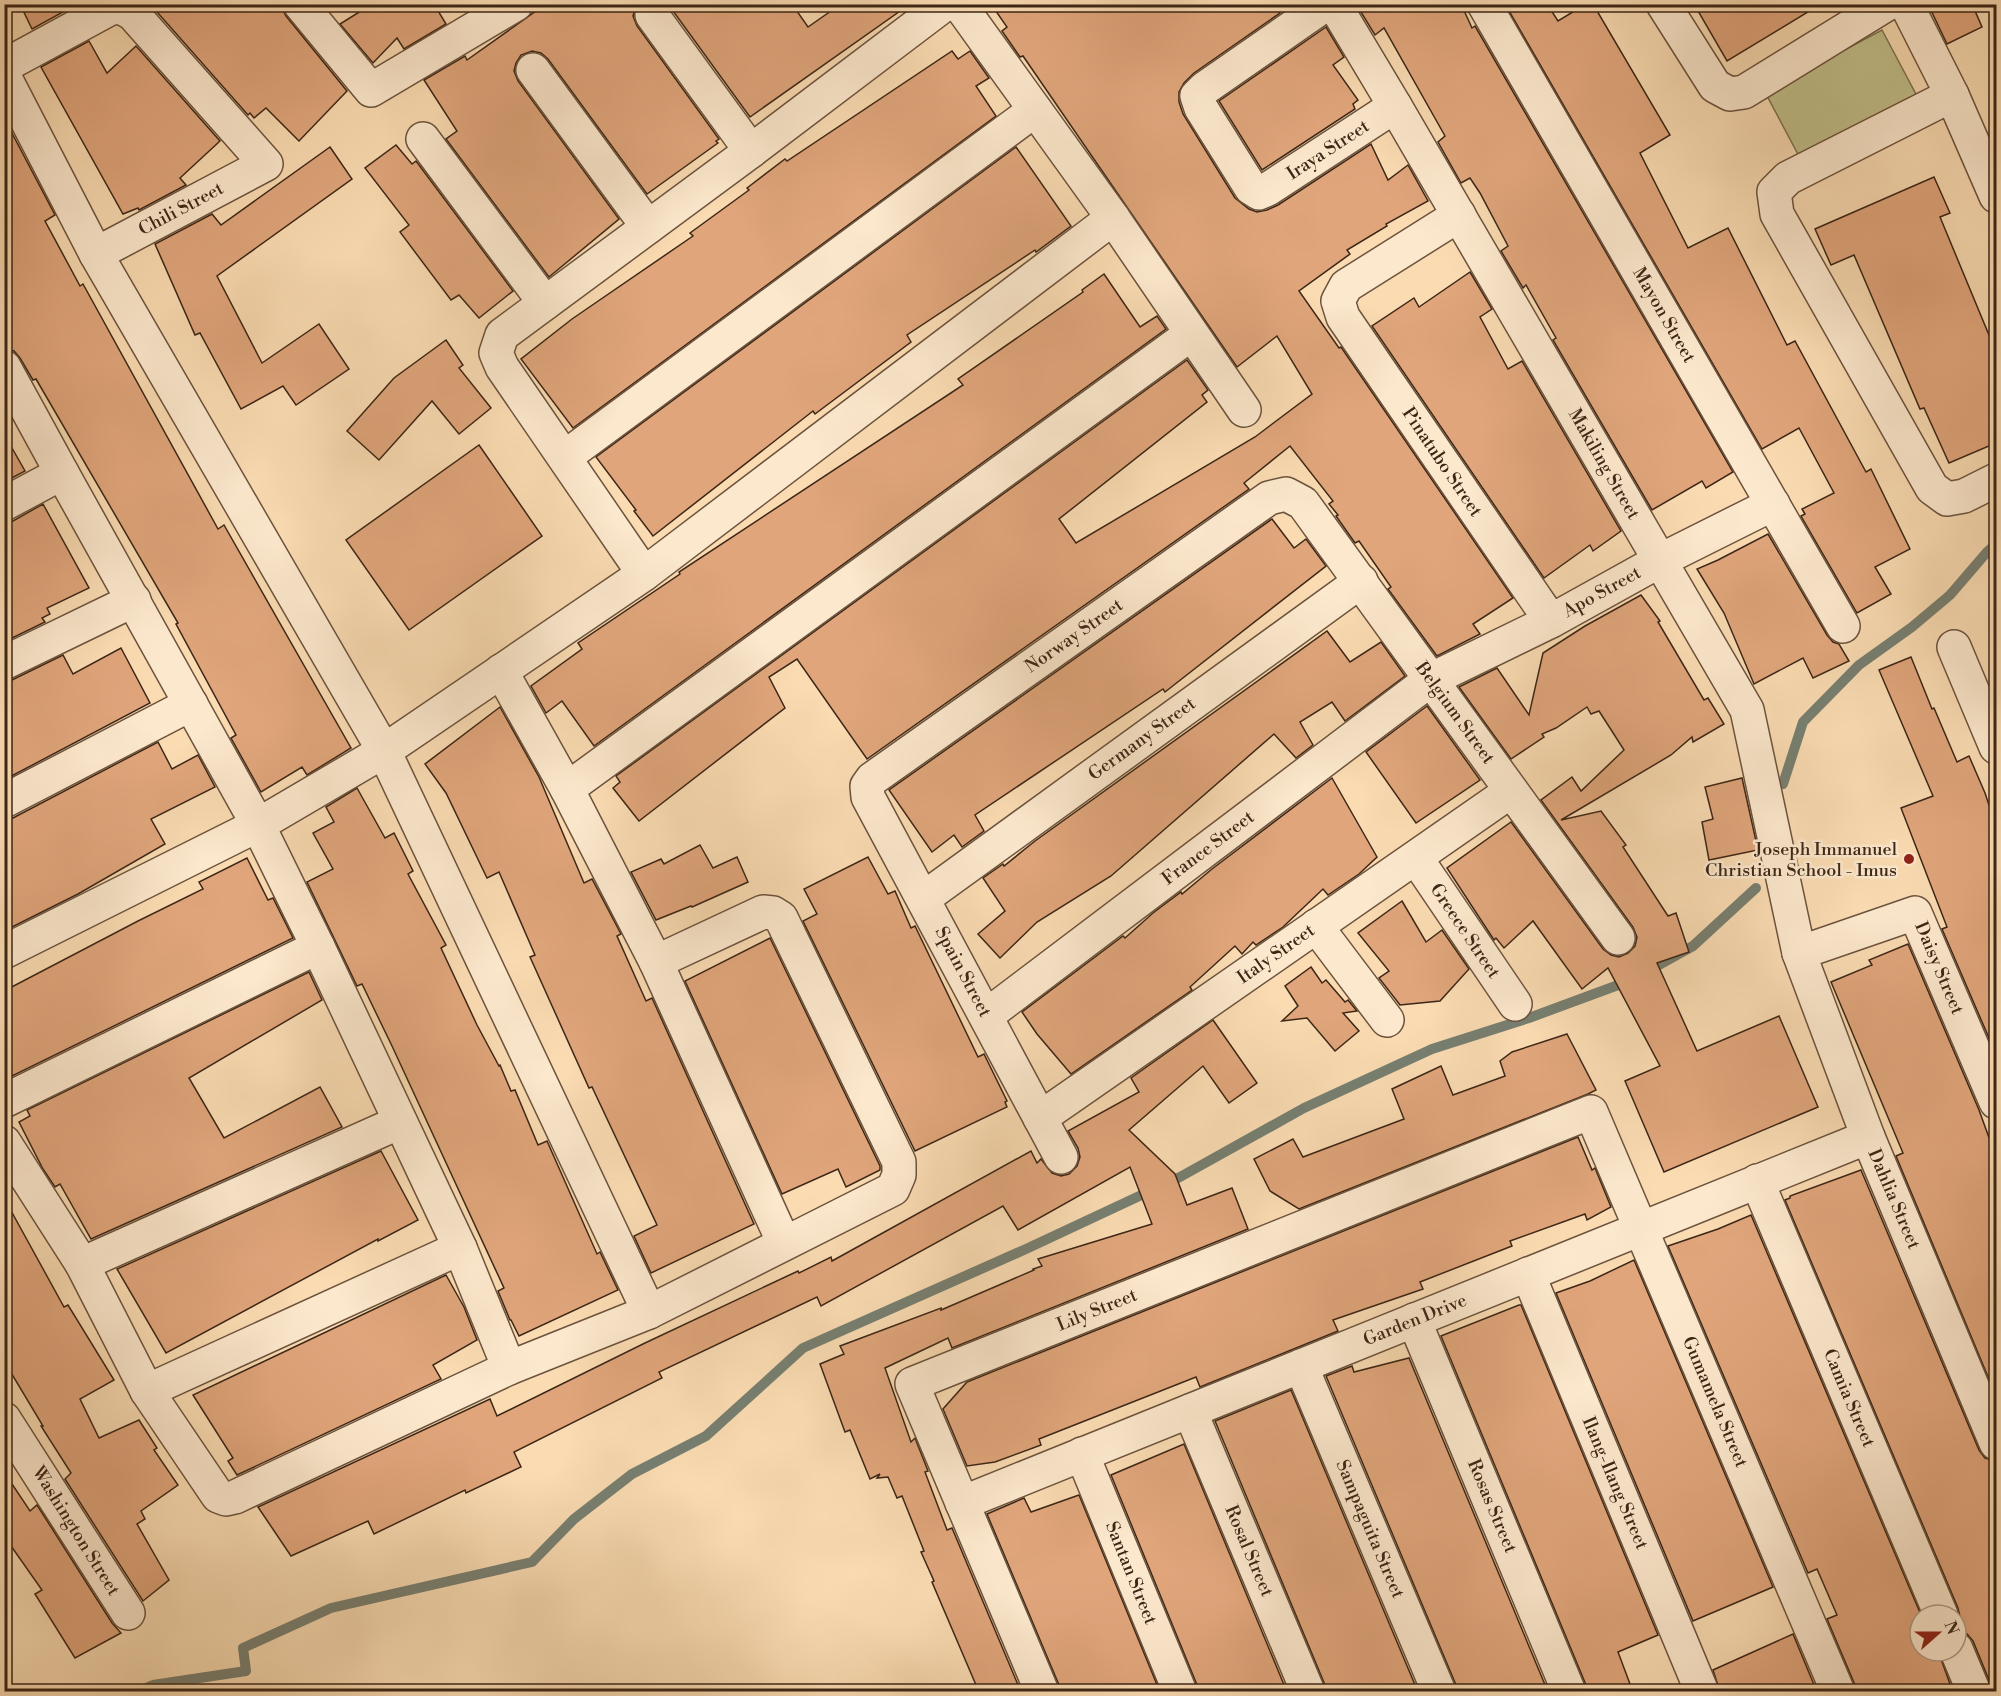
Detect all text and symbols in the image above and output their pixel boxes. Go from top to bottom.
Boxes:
street label: Iraya Street [1282,114,1374,185]
street label: Chili Street [135,177,228,241]
street label: Mayon Street [1627,263,1701,367]
street label: Pinatubo Street [1397,403,1488,522]
street label: Makiling Street [1563,404,1645,524]
street label: Apo Street [1558,561,1645,623]
street label: Norway Street [1020,593,1128,678]
street label: Belgium Street [1410,656,1500,769]
street label: Germany Street [1084,692,1201,786]
street label: France Street [1157,805,1259,890]
place label: Joseph Immanuel Christian School - Imus [1705,838,1898,882]
marker: Joseph Immanuel Christian School - Imus [1902,852,1916,866]
street label: Greece Street [1425,879,1506,983]
street label: Daisy Street [1909,918,1969,1018]
street label: Italy Street [1233,919,1320,989]
street label: Spain Street [930,923,997,1022]
street label: Dahlia Street [1863,1145,1926,1253]
street label: Lily Street [1053,1283,1141,1337]
street label: Garden Drive [1360,1289,1470,1351]
street label: Gumamela Street [1677,1333,1753,1472]
street label: Camia Street [1818,1345,1880,1451]
street label: Ilang-Ilang Street [1577,1413,1654,1554]
street label: Sampaguita Street [1330,1456,1410,1602]
street label: Rosas Street [1462,1456,1522,1557]
street label: Washington Street [26,1461,125,1601]
street label: Rosal Street [1219,1502,1279,1601]
street label: Santan Street [1100,1518,1162,1629]
north arrow [1908,1603,1968,1663]
text: N [1939,1618,1963,1638]

